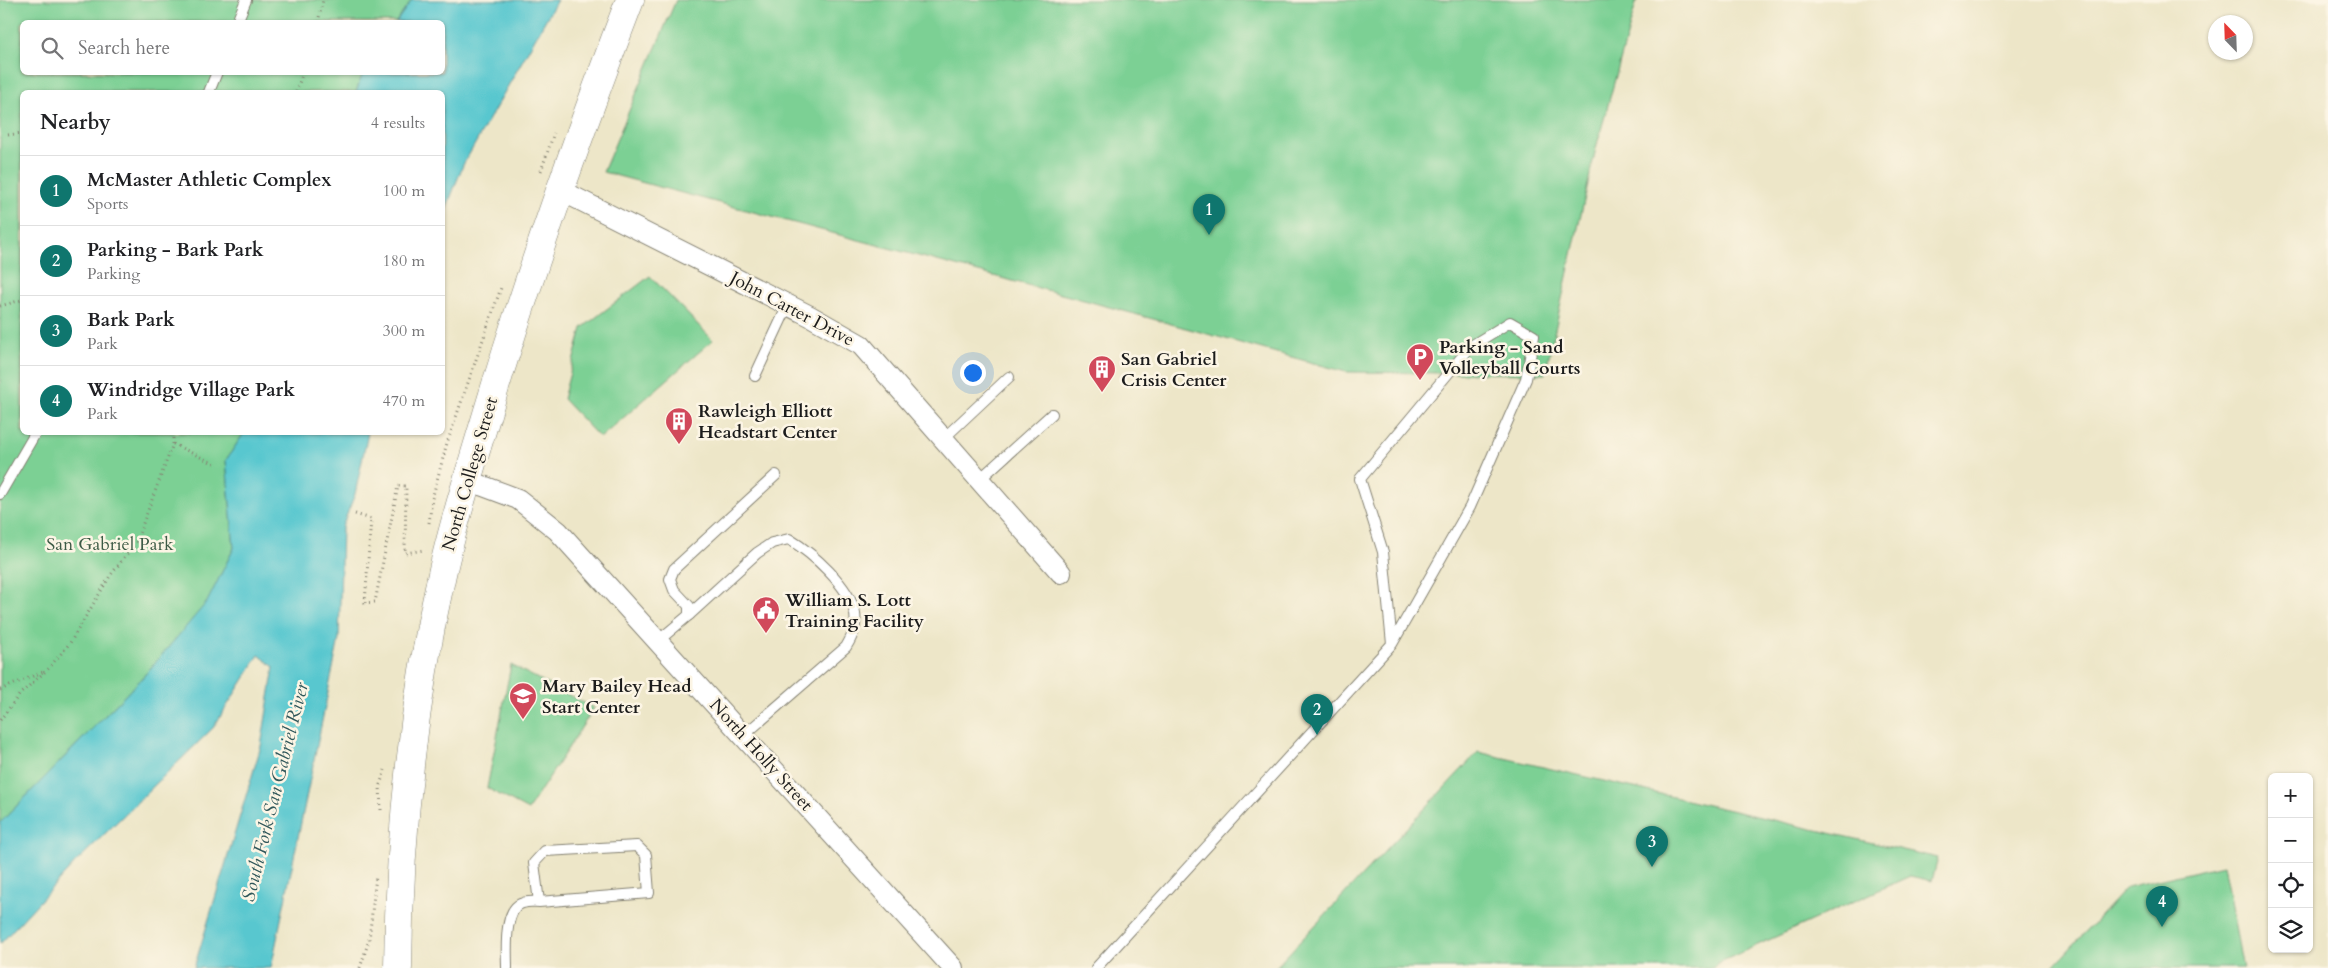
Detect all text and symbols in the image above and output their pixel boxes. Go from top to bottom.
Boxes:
north arrow [2208,15,2253,60]
search box [20,20,445,75]
icon: search [38,34,66,62]
text: Search here [78,35,170,61]
text: Nearby [40,108,111,137]
text: 4 results [371,112,425,134]
text: McMaster Athletic Complex [87,167,332,193]
text: 1 [52,180,60,202]
text: 100 m [383,180,425,202]
text: Sports [87,193,128,215]
pin: 1 [1193,194,1225,235]
text: Parking - Bark Park [87,237,264,263]
text: 2 [52,250,60,272]
text: 180 m [383,250,425,272]
text: Parking [87,263,140,285]
street label: John Carter Drive [723,264,859,352]
text: Bark Park [87,307,175,333]
text: 3 [52,320,60,342]
text: 300 m [383,320,425,342]
text: Park [87,333,118,355]
place label: Parking - Sand Volleyball Courts [1439,335,1580,381]
parking icon: Parking - Sand Volleyball Courts [1405,342,1435,381]
place label: San Gabriel Crisis Center [1121,347,1227,393]
building icon: San Gabriel Crisis Center [1087,354,1117,393]
your location [960,360,986,386]
text: Windridge Village Park [87,377,295,403]
text: 4 [52,390,60,412]
text: 470 m [383,390,425,412]
street label: North College Street [436,394,504,554]
place label: Rawleigh Elliott Headstart Center [698,399,838,445]
text: Park [87,403,118,425]
building icon: Rawleigh Elliott Headstart Center [664,406,694,445]
park label: San Gabriel Park [46,532,174,557]
place label: William S. Lott Training Facility [784,588,925,634]
public building icon: William S. Lott Training Facility [751,595,781,634]
place label: Mary Bailey Head Start Center [542,674,692,720]
water label: South Fork San Gabriel River [235,679,315,904]
school or university icon: Mary Bailey Head Start Center [508,681,538,720]
street label: North Holly Street [704,693,819,817]
pin: 2 [1301,694,1333,735]
map controls [2268,773,2313,953]
button: + [2268,773,2313,818]
button: − [2268,818,2313,863]
pin: 3 [1636,826,1668,867]
button: locate [2268,863,2313,908]
pin: 4 [2146,886,2178,927]
button: layers [2268,908,2313,953]

